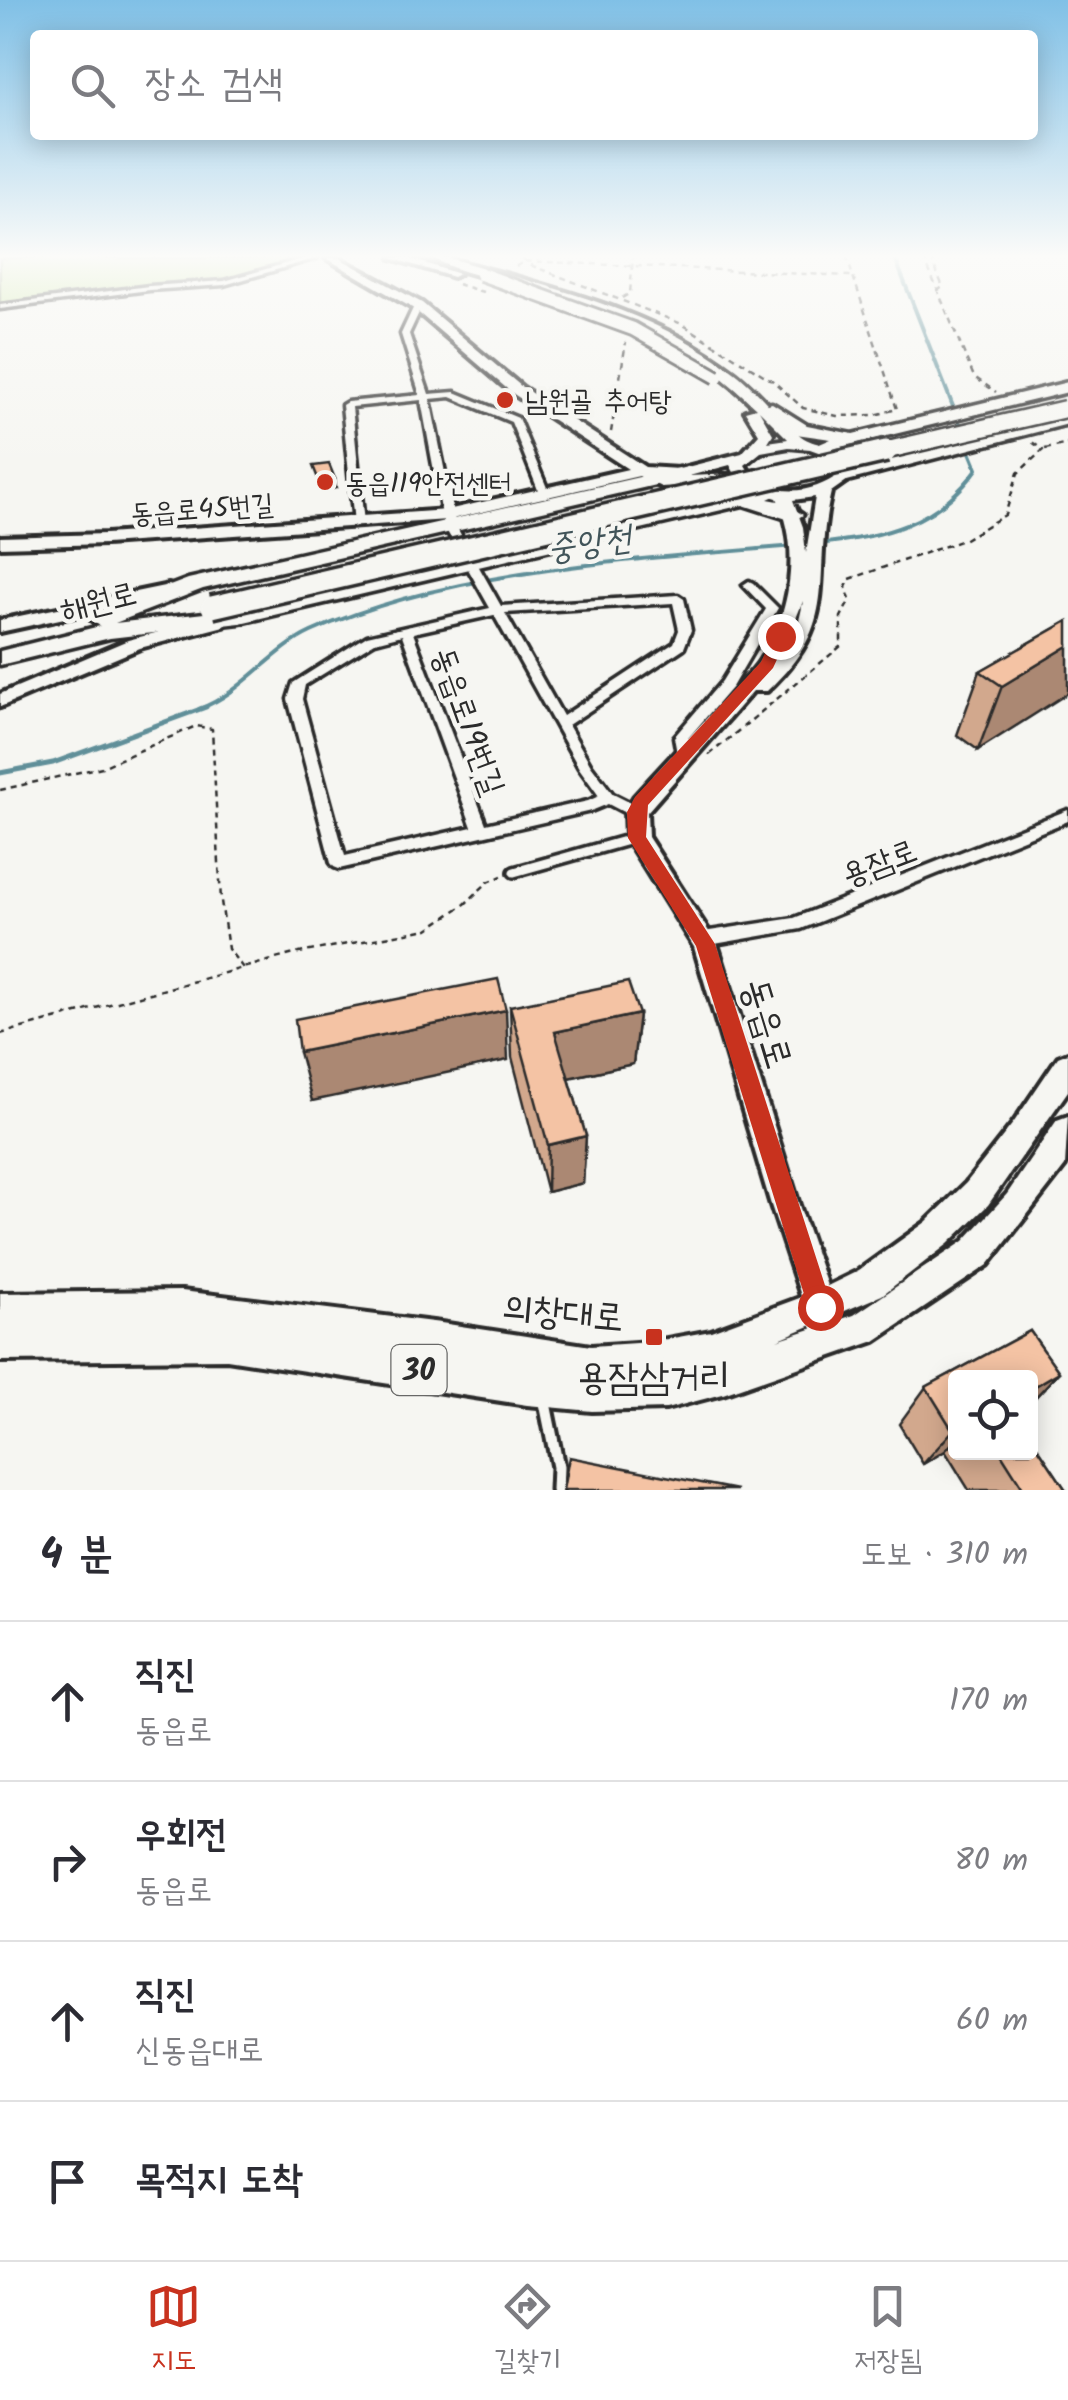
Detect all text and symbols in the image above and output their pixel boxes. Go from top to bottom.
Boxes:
search box [30,30,1038,140]
text: 장소 검색 [145,55,283,115]
icon: search [65,58,120,113]
place label: 남원골 추어탕 [525,380,672,425]
marker: 남원골 추어탕 [494,389,516,411]
place label: 동읍119안전센터 [345,462,511,507]
marker: 동읍119안전센터 [314,471,336,493]
street label: 동읍로45번길 [129,483,275,538]
water label: 중앙천 [544,511,639,579]
street label: 해원로 [55,569,142,638]
route end [758,614,804,660]
street label: 동읍로19번길 [416,641,517,803]
street label: 용잠로 [835,827,925,902]
street label: 동읍로 [723,971,807,1077]
street label: 의창대로 [499,1280,626,1350]
route start [798,1285,844,1331]
marker: 용잠삼거리 [643,1326,665,1348]
road number: 30 [392,1345,446,1395]
place label: 용잠삼거리 [578,1349,730,1409]
map controls [948,1370,1038,1460]
button: locate [948,1370,1038,1460]
text: 4 분 [40,1522,113,1589]
text: 도보 · 310 m [861,1530,1028,1581]
text: 직진 [135,1646,196,1706]
icon: ahead [40,1674,95,1729]
text: 170 m [949,1676,1028,1727]
text: 동읍로 [135,1706,212,1757]
text: 우회전 [135,1806,227,1866]
icon: right [40,1834,95,1889]
text: 80 m [954,1836,1028,1887]
text: 동읍로 [135,1866,212,1917]
text: 직진 [135,1966,196,2026]
icon: ahead [40,1994,95,2049]
text: 60 m [956,1996,1028,2047]
text: 신동읍대로 [135,2026,264,2077]
text: 목적지 도착 [135,2151,303,2211]
icon: arrive [40,2154,95,2209]
tab: 지도 [146,2279,201,2384]
tab: 길찾기 [494,2279,561,2384]
tab: 저장됨 [854,2279,922,2384]

